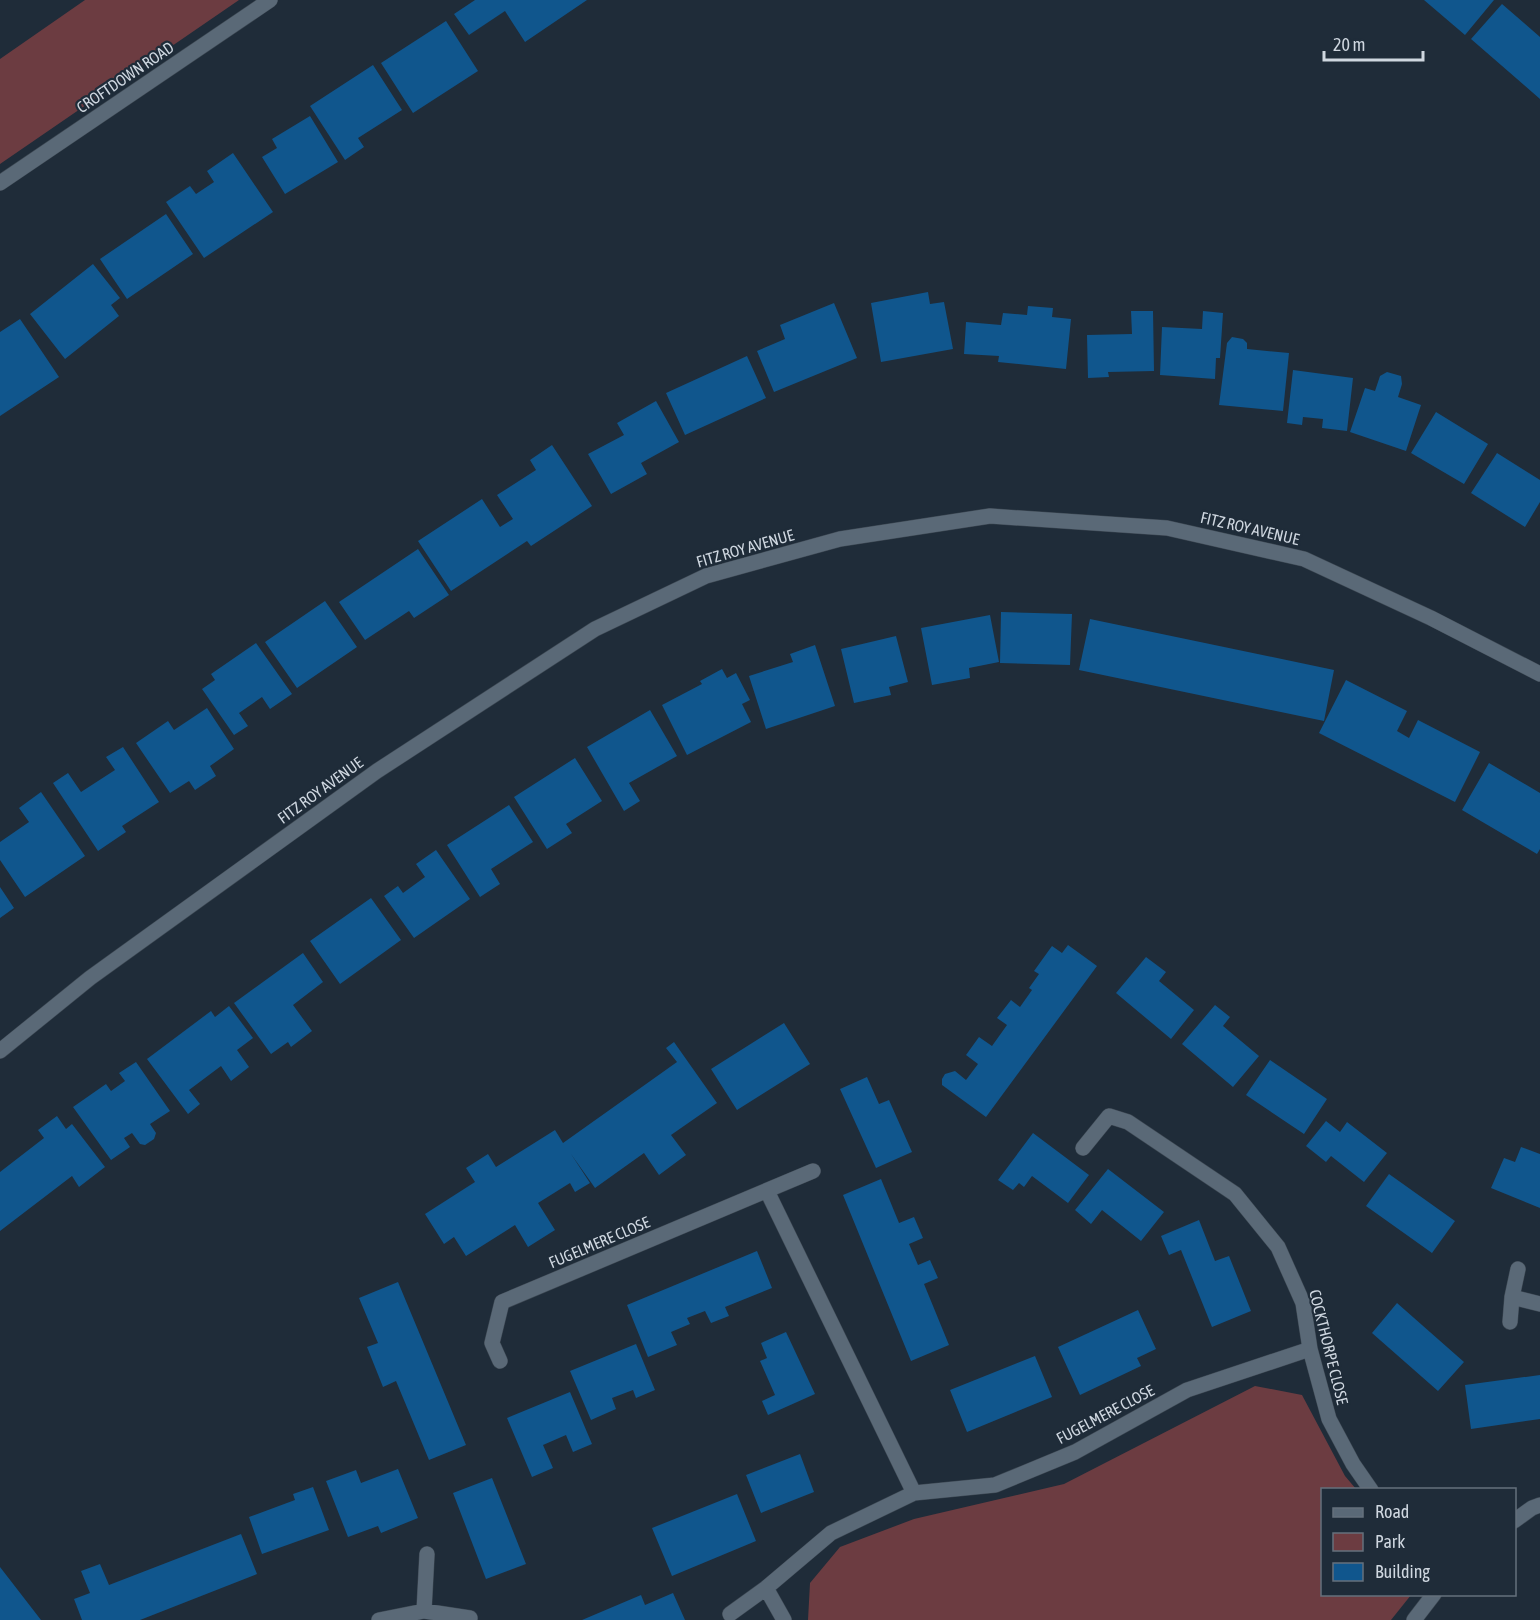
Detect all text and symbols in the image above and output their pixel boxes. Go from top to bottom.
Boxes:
scale bar [1324,24,1423,62]
text: 20 m [1333,34,1365,55]
street label: CROFTDOWN ROAD [73,38,177,116]
street label: FITZ ROY AVENUE [1199,508,1301,548]
street label: FITZ ROY AVENUE [694,525,796,571]
street label: FITZ ROY AVENUE [274,753,366,827]
street label: FUGELMERE CLOSE [546,1213,652,1271]
street label: COCKTHORPE CLOSE [1306,1288,1352,1406]
street label: FUGELMERE CLOSE [1053,1381,1157,1447]
legend [1321,1488,1516,1596]
text: Road [1375,1501,1409,1522]
text: Park [1375,1531,1405,1552]
text: Building [1375,1561,1430,1582]

